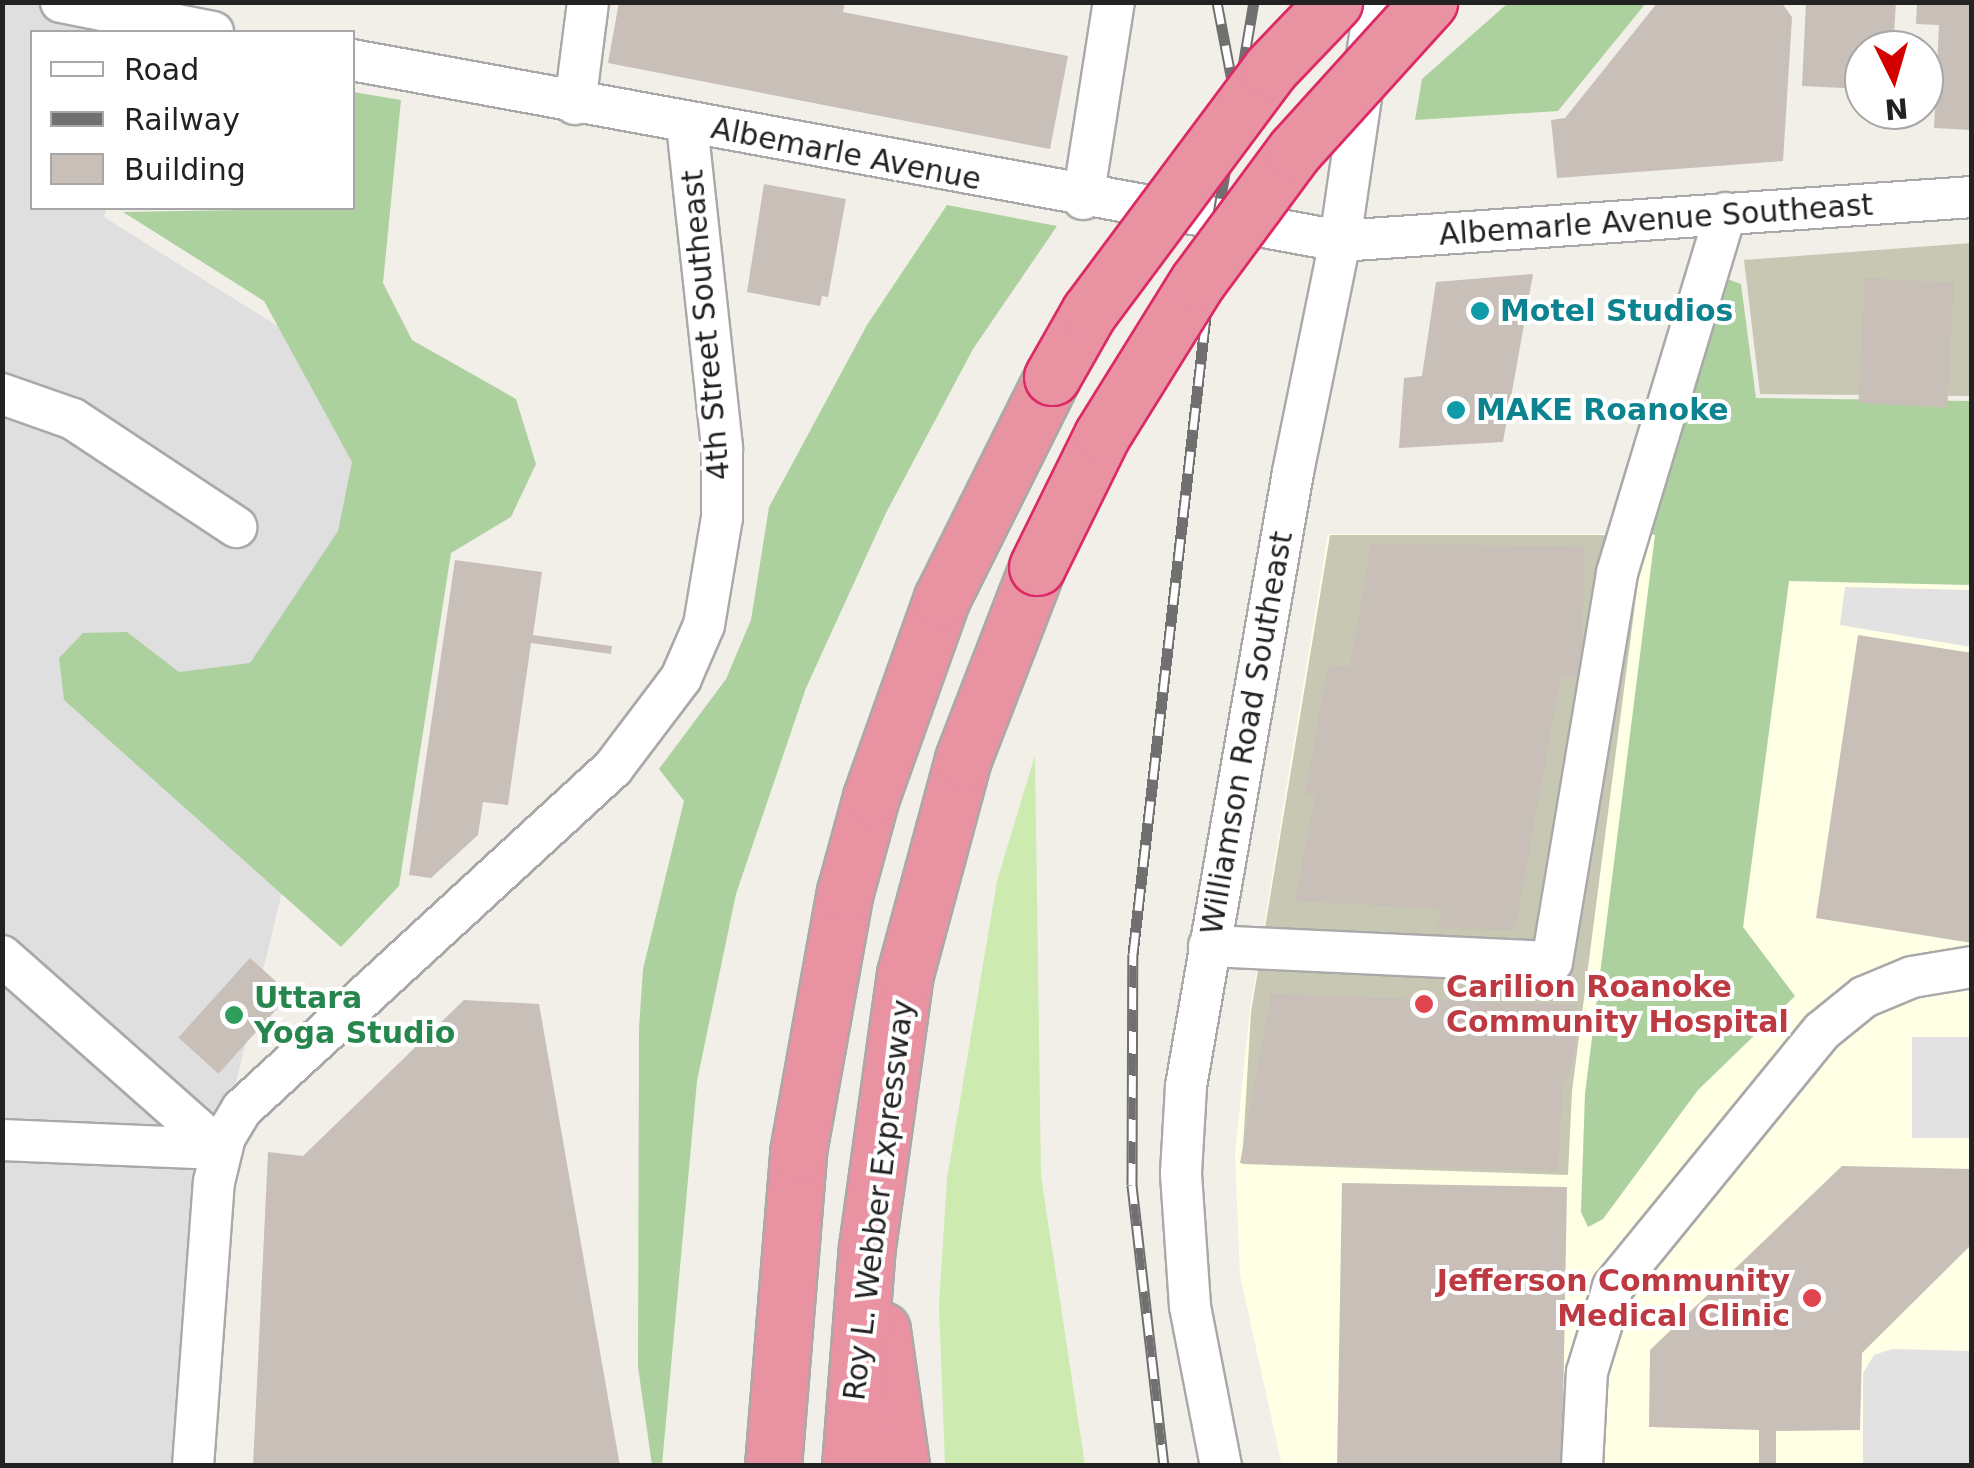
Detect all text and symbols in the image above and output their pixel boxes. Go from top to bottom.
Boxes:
legend [30,30,355,210]
north arrow [1844,30,1944,130]
text: Road [124,52,199,87]
text: N [1883,91,1910,126]
text: Railway [124,102,240,137]
street label: Albemarle Avenue [708,110,984,198]
text: Building [124,152,246,187]
street label: 4th Street Southeast [674,168,738,482]
street label: Albemarle Avenue Southeast [1438,187,1874,253]
place label: Motel Studios [1500,293,1733,329]
marker: Motel Studios [1469,300,1491,322]
place label: MAKE Roanoke [1476,392,1729,428]
marker: MAKE Roanoke [1445,399,1467,421]
street label: Williamson Road Southeast [1194,529,1300,937]
place label: Carilion Roanoke Community Hospital [1446,969,1789,1040]
place label: Uttara Yoga Studio [254,980,455,1050]
marker: Carilion Roanoke Community Hospital [1411,991,1437,1017]
street label: Roy L. Webber Expressway [837,998,921,1402]
marker: Uttara Yoga Studio [223,1004,245,1026]
place label: Jefferson Community Medical Clinic [1437,1263,1790,1334]
marker: Jefferson Community Medical Clinic [1799,1285,1825,1311]

